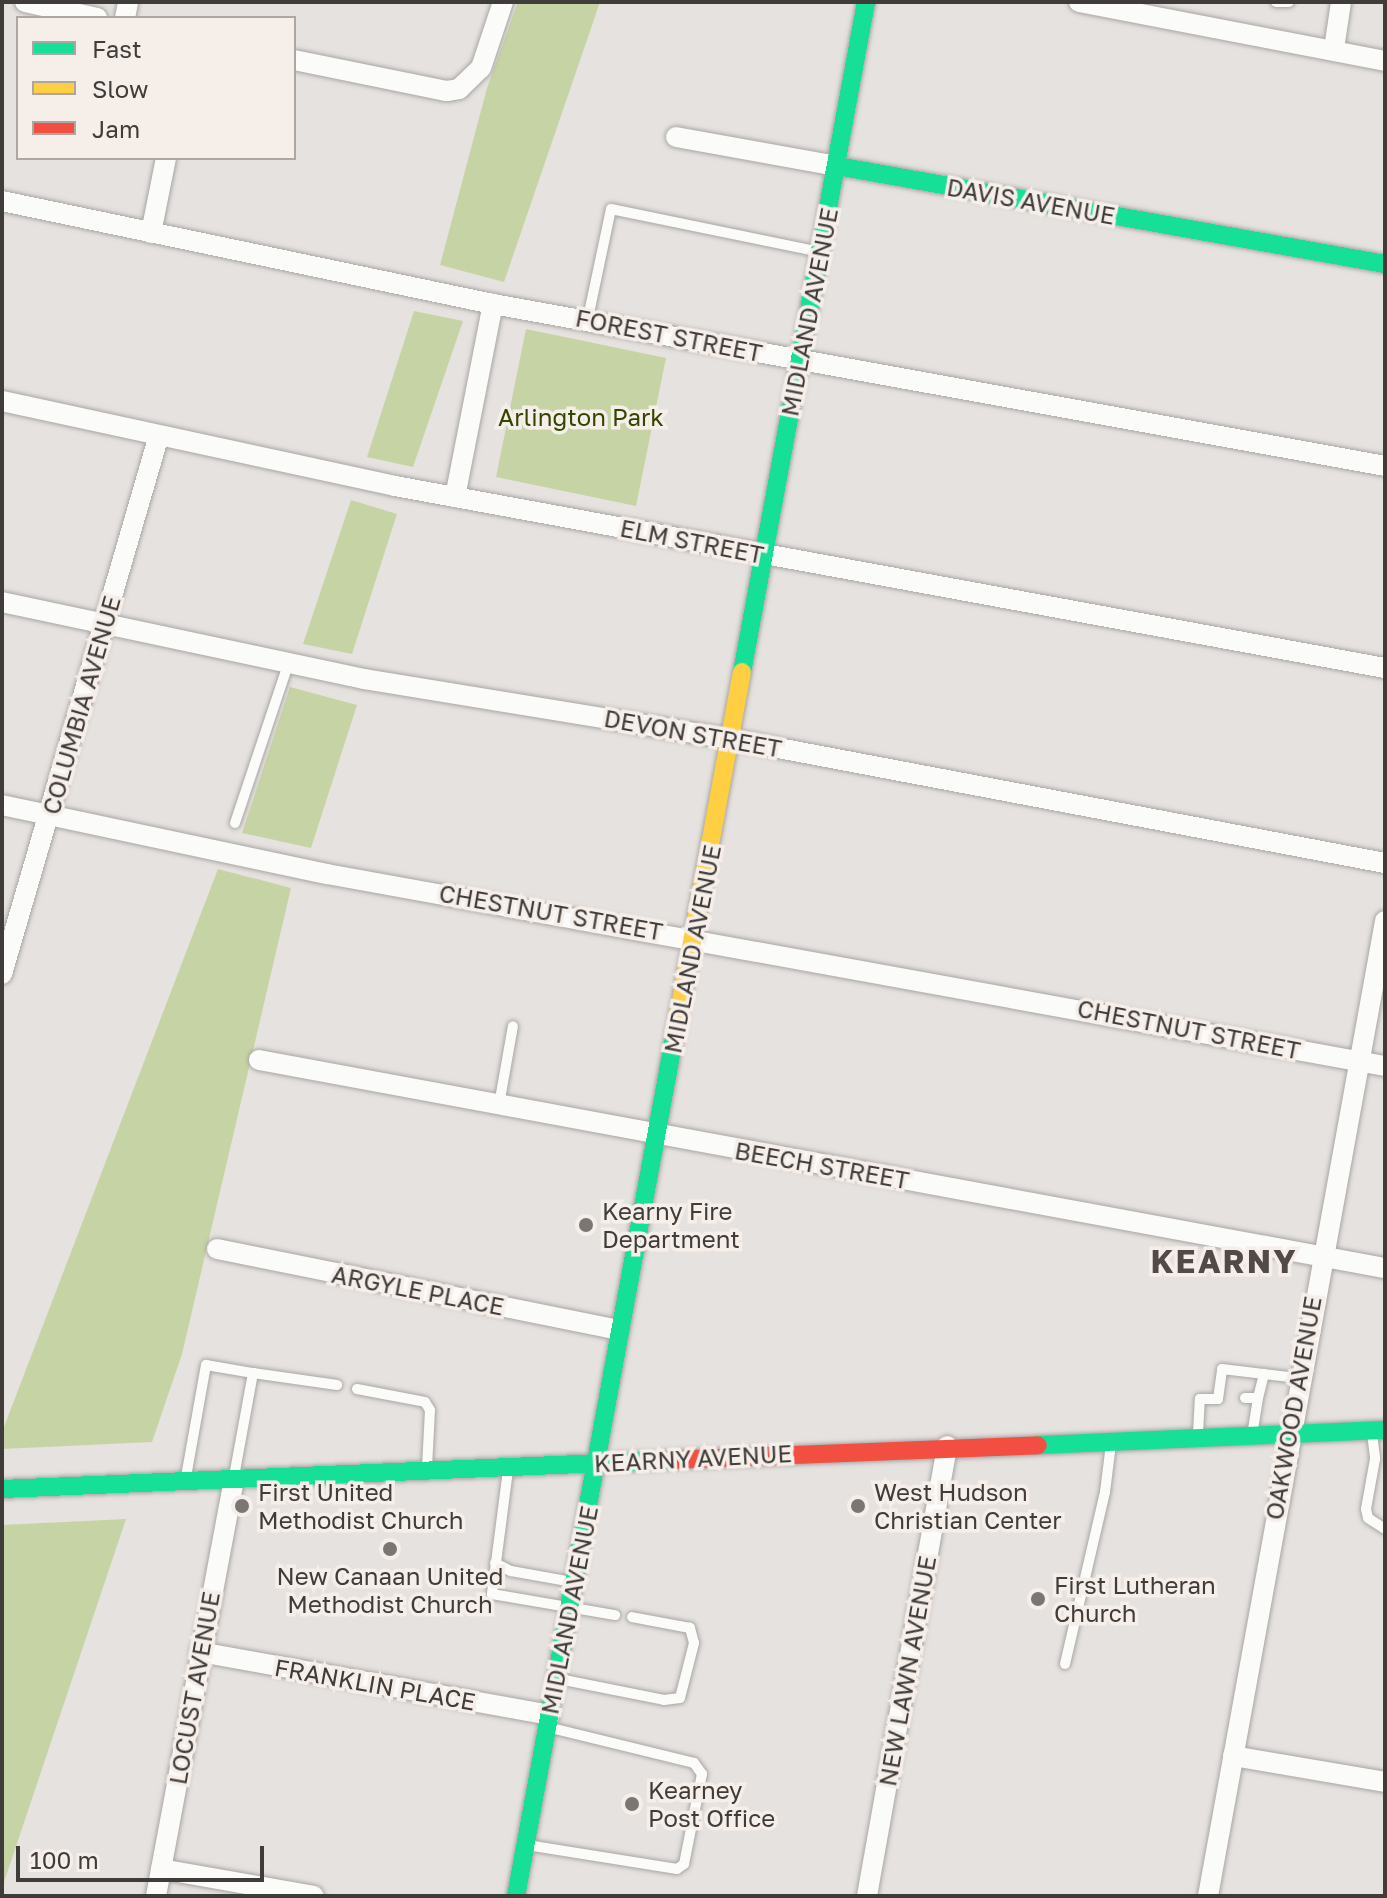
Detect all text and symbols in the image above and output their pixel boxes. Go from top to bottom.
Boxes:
legend [16,16,296,160]
text: Fast [92,34,142,63]
text: Slow [92,74,148,103]
text: Jam [92,114,140,143]
street label: DAVIS AVENUE [945,172,1117,230]
street label: MIDLAND AVENUE [775,205,843,419]
street label: FOREST STREET [573,303,765,367]
park label: Arlington Park [498,403,664,431]
street label: ELM STREET [618,513,766,569]
street label: COLUMBIA AVENUE [36,592,126,818]
street label: DEVON STREET [602,703,784,763]
street label: MIDLAND AVENUE [658,842,726,1056]
street label: CHESTNUT STREET [437,878,665,946]
street label: CHESTNUT STREET [1075,993,1303,1065]
street label: BEECH STREET [733,1135,911,1195]
place label: Kearny Fire Department [602,1197,740,1253]
marker: Kearny Fire Department [577,1216,595,1234]
district label: KEARNY [1150,1242,1298,1280]
street label: ARGYLE PLACE [329,1259,507,1321]
street label: OAKWOOD AVENUE [1259,1294,1327,1522]
street label: KEARNY AVENUE [593,1438,793,1478]
place label: First United Methodist Church [258,1478,463,1534]
place label: West Hudson Christian Center [874,1478,1062,1534]
marker: First United Methodist Church [233,1497,251,1515]
marker: West Hudson Christian Center [849,1497,867,1515]
street label: MIDLAND AVENUE [535,1503,603,1717]
marker: New Canaan United Methodist Church [381,1540,399,1558]
street label: NEW LAWN AVENUE [873,1554,941,1788]
place label: New Canaan United Methodist Church [277,1562,503,1618]
place label: First Lutheran Church [1054,1571,1216,1627]
street label: LOCUST AVENUE [163,1589,225,1787]
marker: First Lutheran Church [1029,1590,1047,1608]
street label: FRANKLIN PLACE [272,1652,478,1716]
place label: Kearney Post Office [648,1776,775,1832]
marker: Kearney Post Office [623,1795,641,1813]
scale bar [20,1830,268,1880]
text: 100 m [30,1845,99,1874]

